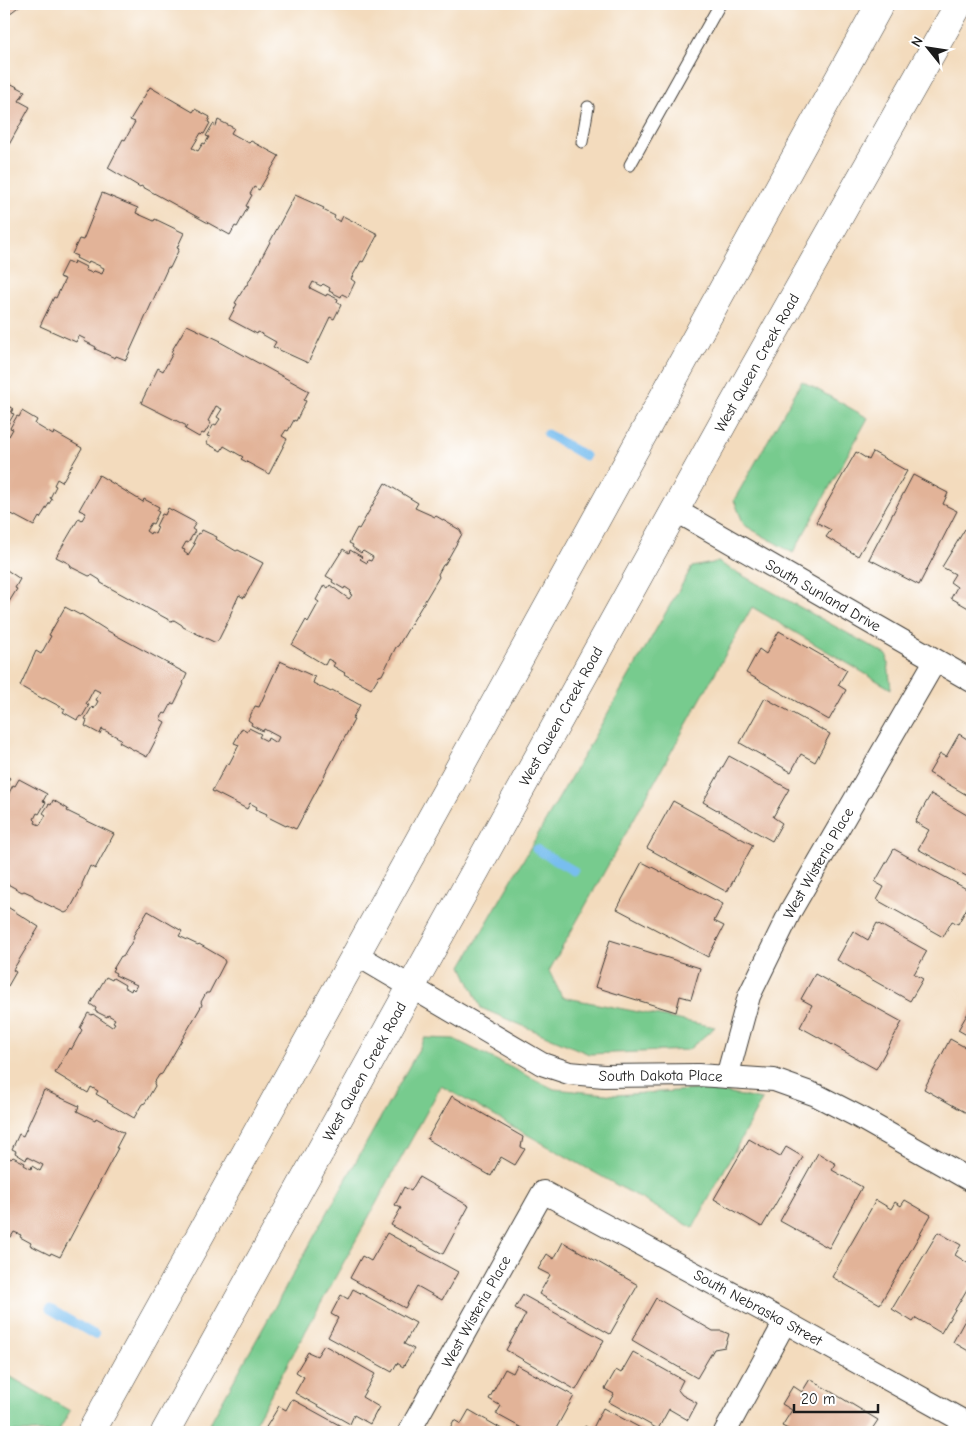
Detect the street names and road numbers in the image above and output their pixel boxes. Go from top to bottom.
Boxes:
street label: West Queen Creek Road [711,290,803,435]
street label: South Sunland Drive [762,555,884,636]
street label: West Queen Creek Road [515,643,607,789]
street label: West Wisteria Place [779,804,858,921]
street label: West Queen Creek Road [319,999,410,1144]
street label: South Dakota Place [598,1066,724,1086]
street label: West Wisteria Place [438,1252,515,1371]
street label: South Nebraska Street [691,1266,826,1350]

